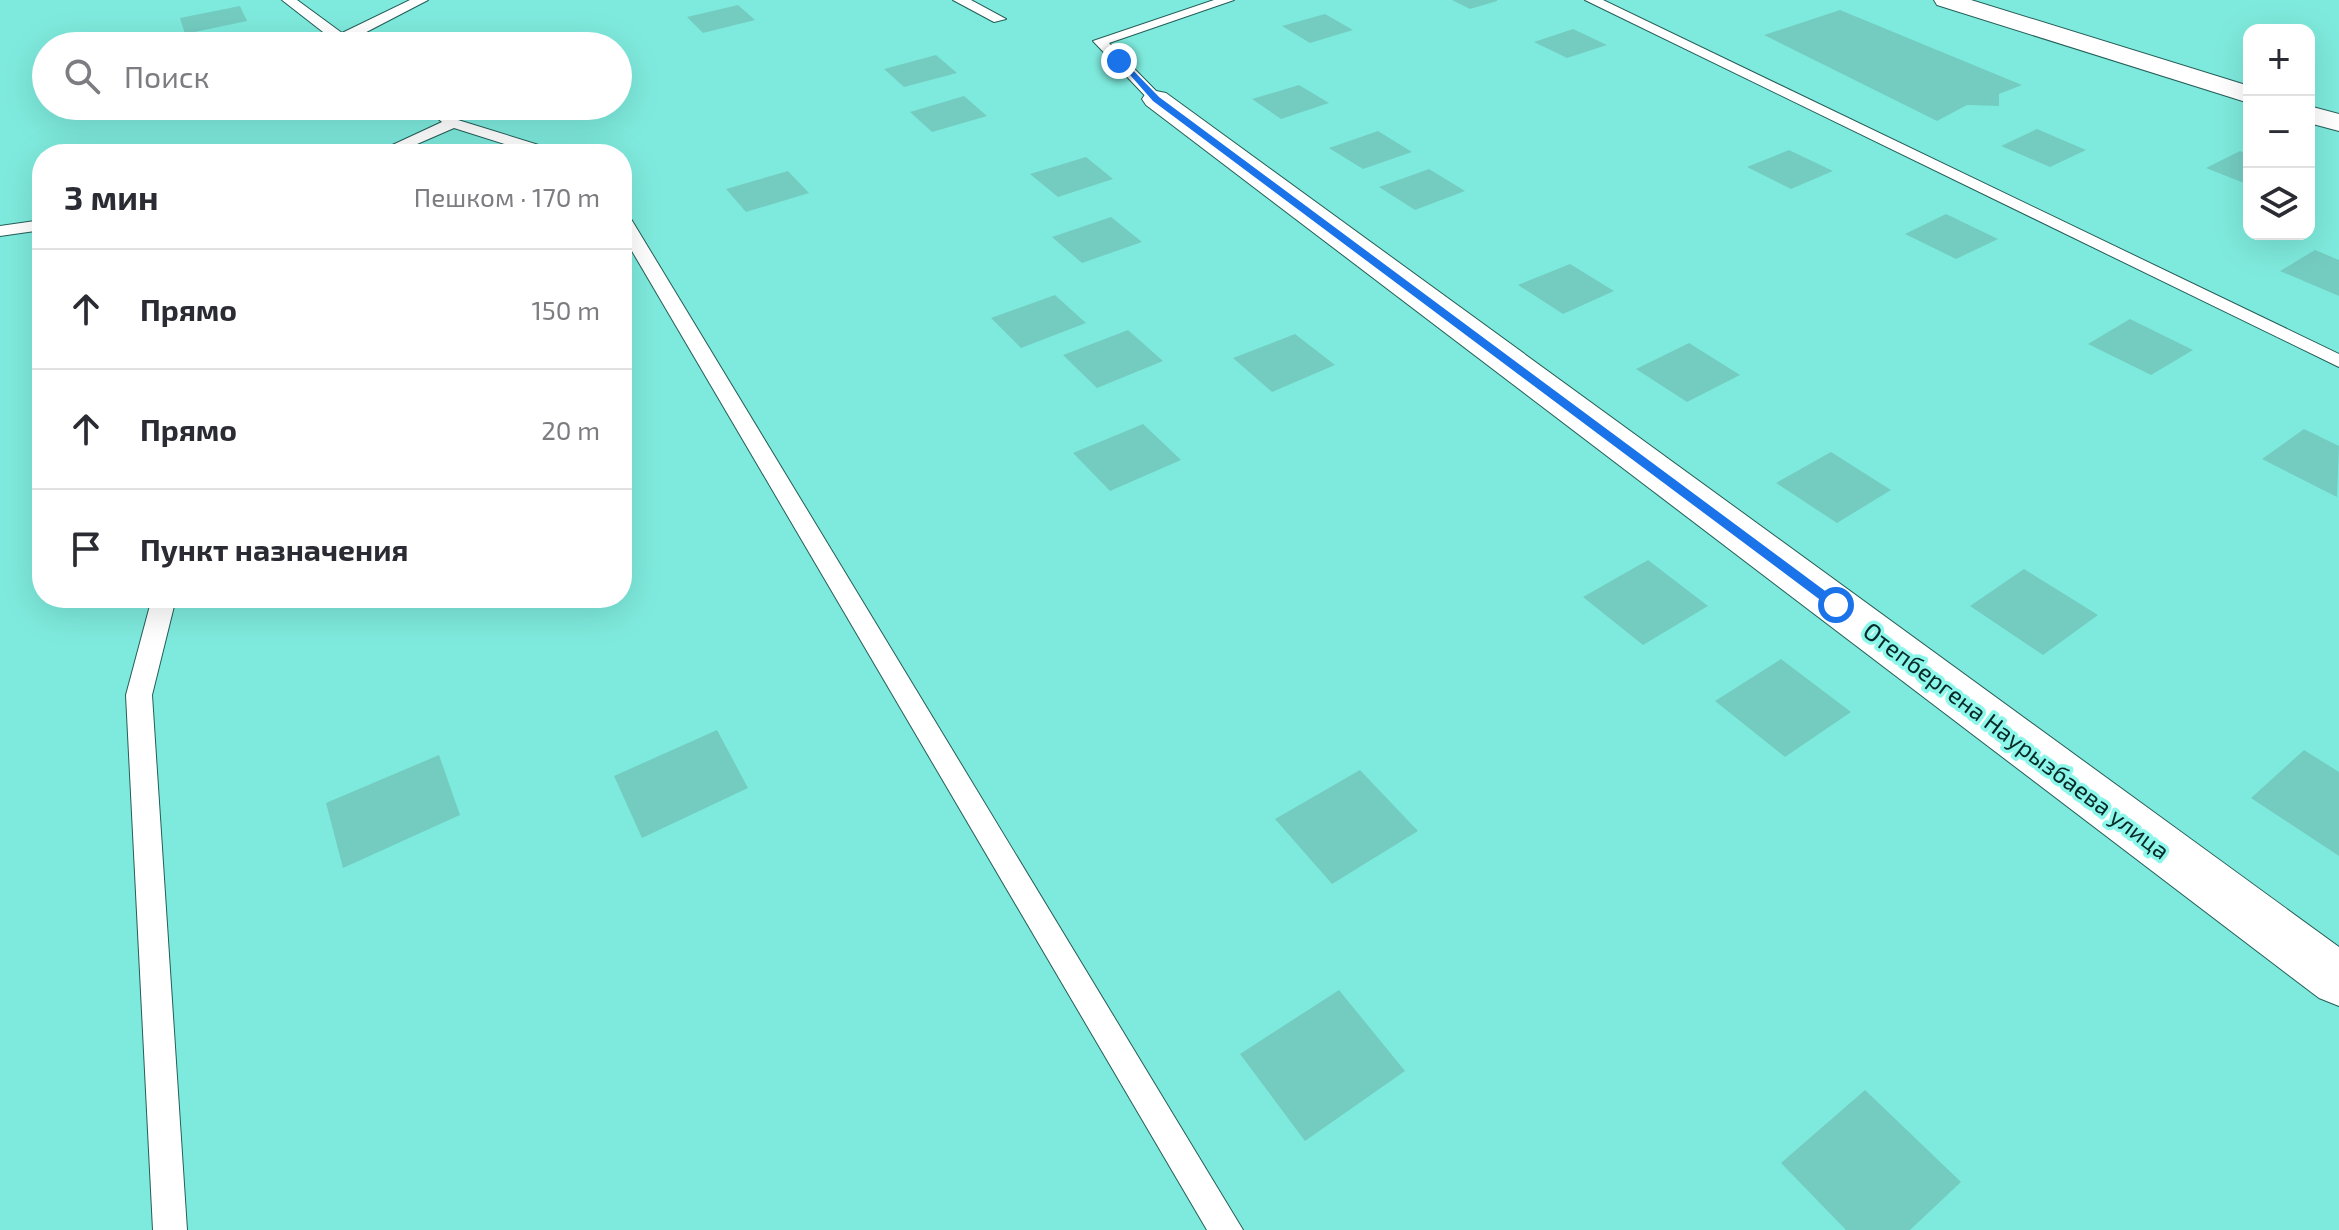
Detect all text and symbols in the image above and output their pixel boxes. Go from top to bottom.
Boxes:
map controls [2243,24,2315,240]
button: + [2243,24,2315,96]
search box [32,32,632,120]
route end [1101,43,1137,79]
icon: search [60,54,104,98]
text: Поиск [124,58,210,94]
button: − [2243,96,2315,168]
button: layers [2243,168,2315,240]
text: 3 мин [64,176,159,217]
text: Пешком · 170 m [414,181,600,212]
icon: ahead [64,287,108,331]
text: Прямо [140,291,237,327]
text: 150 m [531,294,600,325]
icon: ahead [64,407,108,451]
text: Прямо [140,411,237,447]
text: 20 m [541,414,600,445]
icon: arrive [64,527,108,571]
text: Пункт назначения [140,531,408,567]
route start [1818,587,1854,623]
street label: Отепбергена Наурызбаева улица [1858,615,2176,865]

